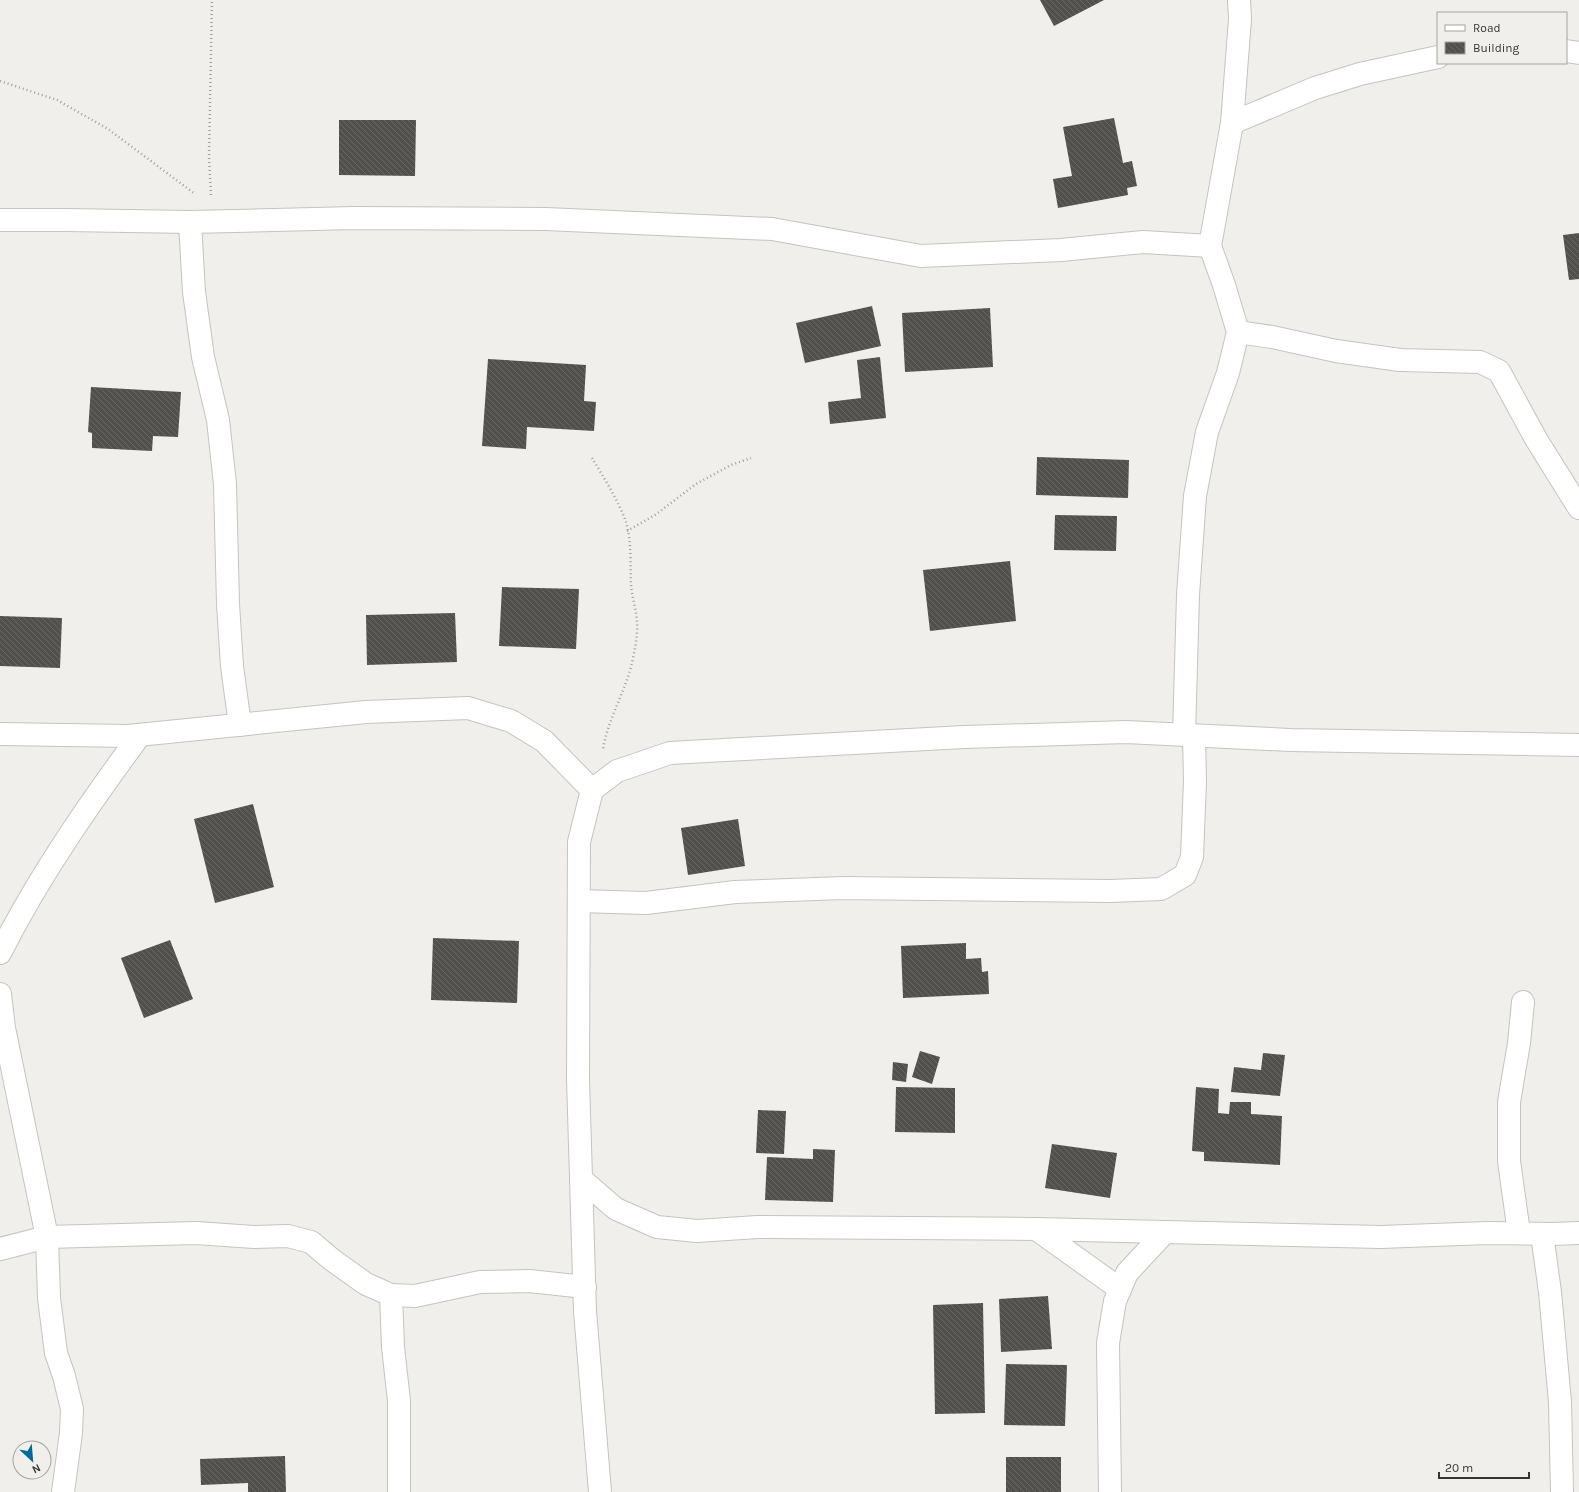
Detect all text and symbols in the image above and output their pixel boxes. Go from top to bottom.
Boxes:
legend [1437,12,1567,64]
text: Road [1473,21,1501,35]
text: Building [1473,41,1520,55]
north arrow [12,1440,52,1480]
scale bar [1439,1454,1529,1480]
text: N [30,1461,43,1476]
text: 20 m [1445,1461,1473,1475]

